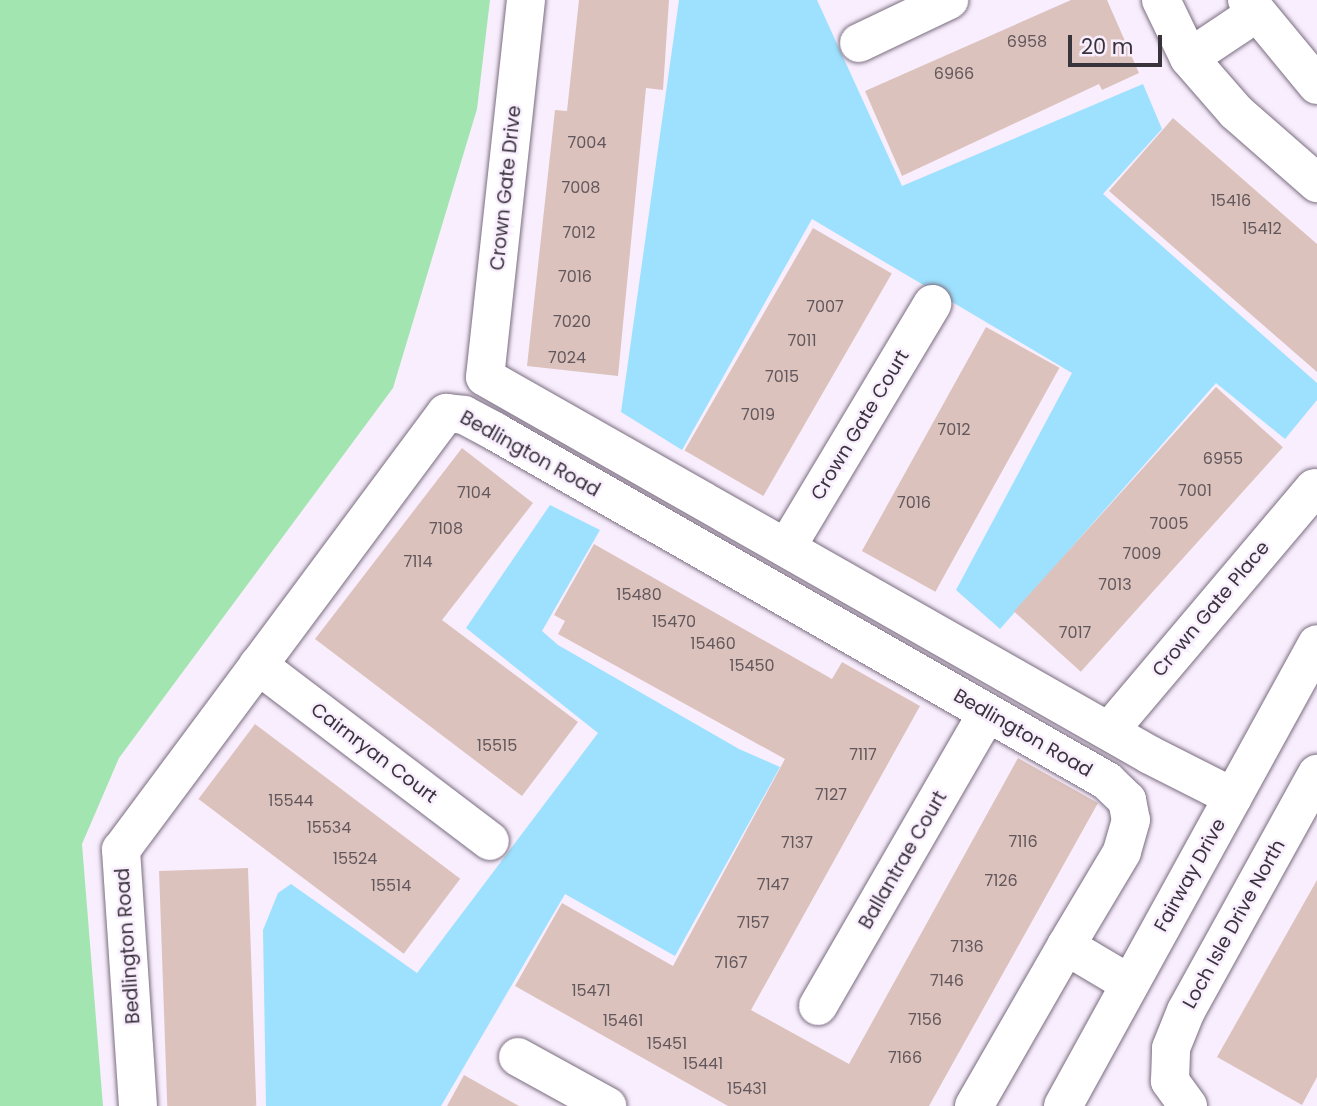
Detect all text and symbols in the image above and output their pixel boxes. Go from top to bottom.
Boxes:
scale bar [1072,21,1166,65]
house number: 6958 [1007,32,1047,52]
text: 20 m [1081,32,1134,61]
house number: 6966 [934,64,974,84]
street label: Crown Gate Drive [486,104,526,272]
house number: 7004 [568,133,606,153]
house number: 7008 [562,178,600,198]
house number: 15416 [1211,191,1251,211]
house number: 15412 [1242,219,1282,239]
house number: 7012 [562,223,596,243]
house number: 7016 [558,267,592,287]
house number: 7007 [806,297,844,317]
house number: 7020 [553,312,591,332]
house number: 7011 [787,331,817,351]
street label: Crown Gate Court [806,346,914,504]
house number: 7024 [548,348,586,368]
house number: 7015 [765,367,799,387]
house number: 7019 [741,405,775,425]
street label: Bedlington Road [456,406,604,502]
house number: 7012 [937,420,971,440]
house number: 6955 [1203,449,1243,469]
house number: 7001 [1178,481,1212,501]
house number: 7104 [457,483,491,503]
house number: 7016 [897,493,931,513]
house number: 7005 [1150,514,1188,534]
house number: 7108 [429,519,463,539]
street label: Crown Gate Place [1148,537,1274,681]
house number: 7009 [1123,544,1161,564]
house number: 7114 [403,552,433,572]
house number: 7013 [1098,575,1132,595]
house number: 15480 [616,585,662,605]
house number: 15470 [652,612,696,632]
house number: 7017 [1059,623,1091,643]
house number: 15460 [690,634,736,654]
house number: 15450 [729,656,775,676]
street label: Bedlington Road [950,684,1096,782]
street label: Cairnryan Court [306,698,442,808]
house number: 15515 [477,736,517,756]
house number: 7117 [849,745,877,765]
house number: 7127 [815,785,847,805]
street label: Ballantrae Court [854,787,952,933]
house number: 15544 [268,791,314,811]
street label: Fairway Drive [1149,814,1231,936]
house number: 15534 [307,818,351,838]
house number: 7116 [1008,832,1038,852]
house number: 7137 [781,833,813,853]
street label: Loch Isle Drive North [1178,836,1290,1012]
house number: 15524 [333,849,377,869]
street label: Bedlington Road [111,867,145,1025]
house number: 7126 [984,871,1018,891]
house number: 7147 [757,875,789,895]
house number: 15514 [371,876,411,896]
house number: 7157 [737,913,769,933]
house number: 7136 [950,937,984,957]
house number: 7167 [715,953,747,973]
house number: 7146 [930,971,964,991]
house number: 15471 [571,981,611,1001]
house number: 7156 [908,1010,942,1030]
house number: 15461 [603,1011,643,1031]
house number: 15451 [647,1034,687,1054]
house number: 7166 [888,1048,922,1068]
house number: 15441 [683,1054,723,1074]
house number: 15431 [727,1079,767,1099]

